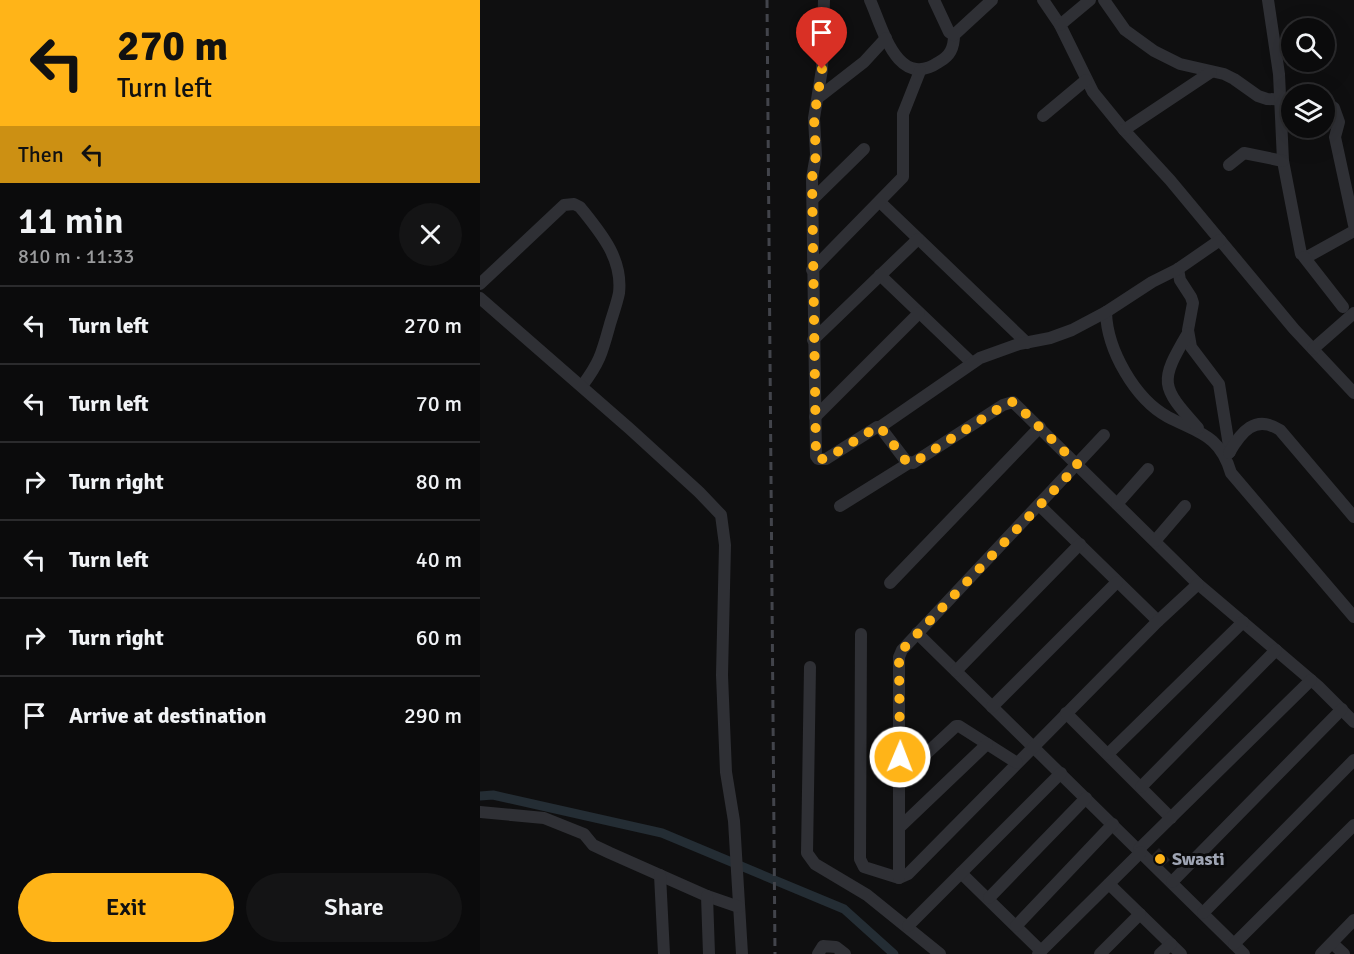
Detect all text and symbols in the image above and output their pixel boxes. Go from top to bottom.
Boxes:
pin [796,7,847,69]
icon: arrive [805,16,838,49]
map controls [1281,18,1335,138]
button: search [1281,18,1335,72]
text: 270 m [117,21,228,72]
icon: left [18,24,96,102]
text: Turn left [117,72,212,105]
button: layers [1281,84,1335,138]
icon: left [76,138,109,171]
text: Then [18,141,64,168]
text: 11 min [18,199,124,244]
button: close [399,203,462,266]
text: 810 m · 11:33 [18,244,134,269]
icon: left [18,309,51,342]
text: Turn left [69,312,149,339]
text: 270 m [404,312,462,339]
icon: left [18,387,51,420]
text: Turn left [69,390,149,417]
text: 70 m [416,390,462,417]
icon: right [18,465,51,498]
text: Turn right [69,468,164,495]
text: 80 m [416,468,462,495]
icon: left [18,543,51,576]
text: Turn left [69,546,149,573]
text: 40 m [416,546,462,573]
icon: right [18,621,51,654]
text: Turn right [69,624,164,651]
text: 60 m [416,624,462,651]
icon: arrive [18,699,51,732]
text: Arrive at destination [69,702,266,729]
text: 290 m [404,702,462,729]
position arrow [868,725,932,789]
place label: Swasti [1172,848,1225,870]
marker: Swasti [1153,852,1167,866]
button: Exit [18,873,234,942]
button: Share [246,873,462,942]

